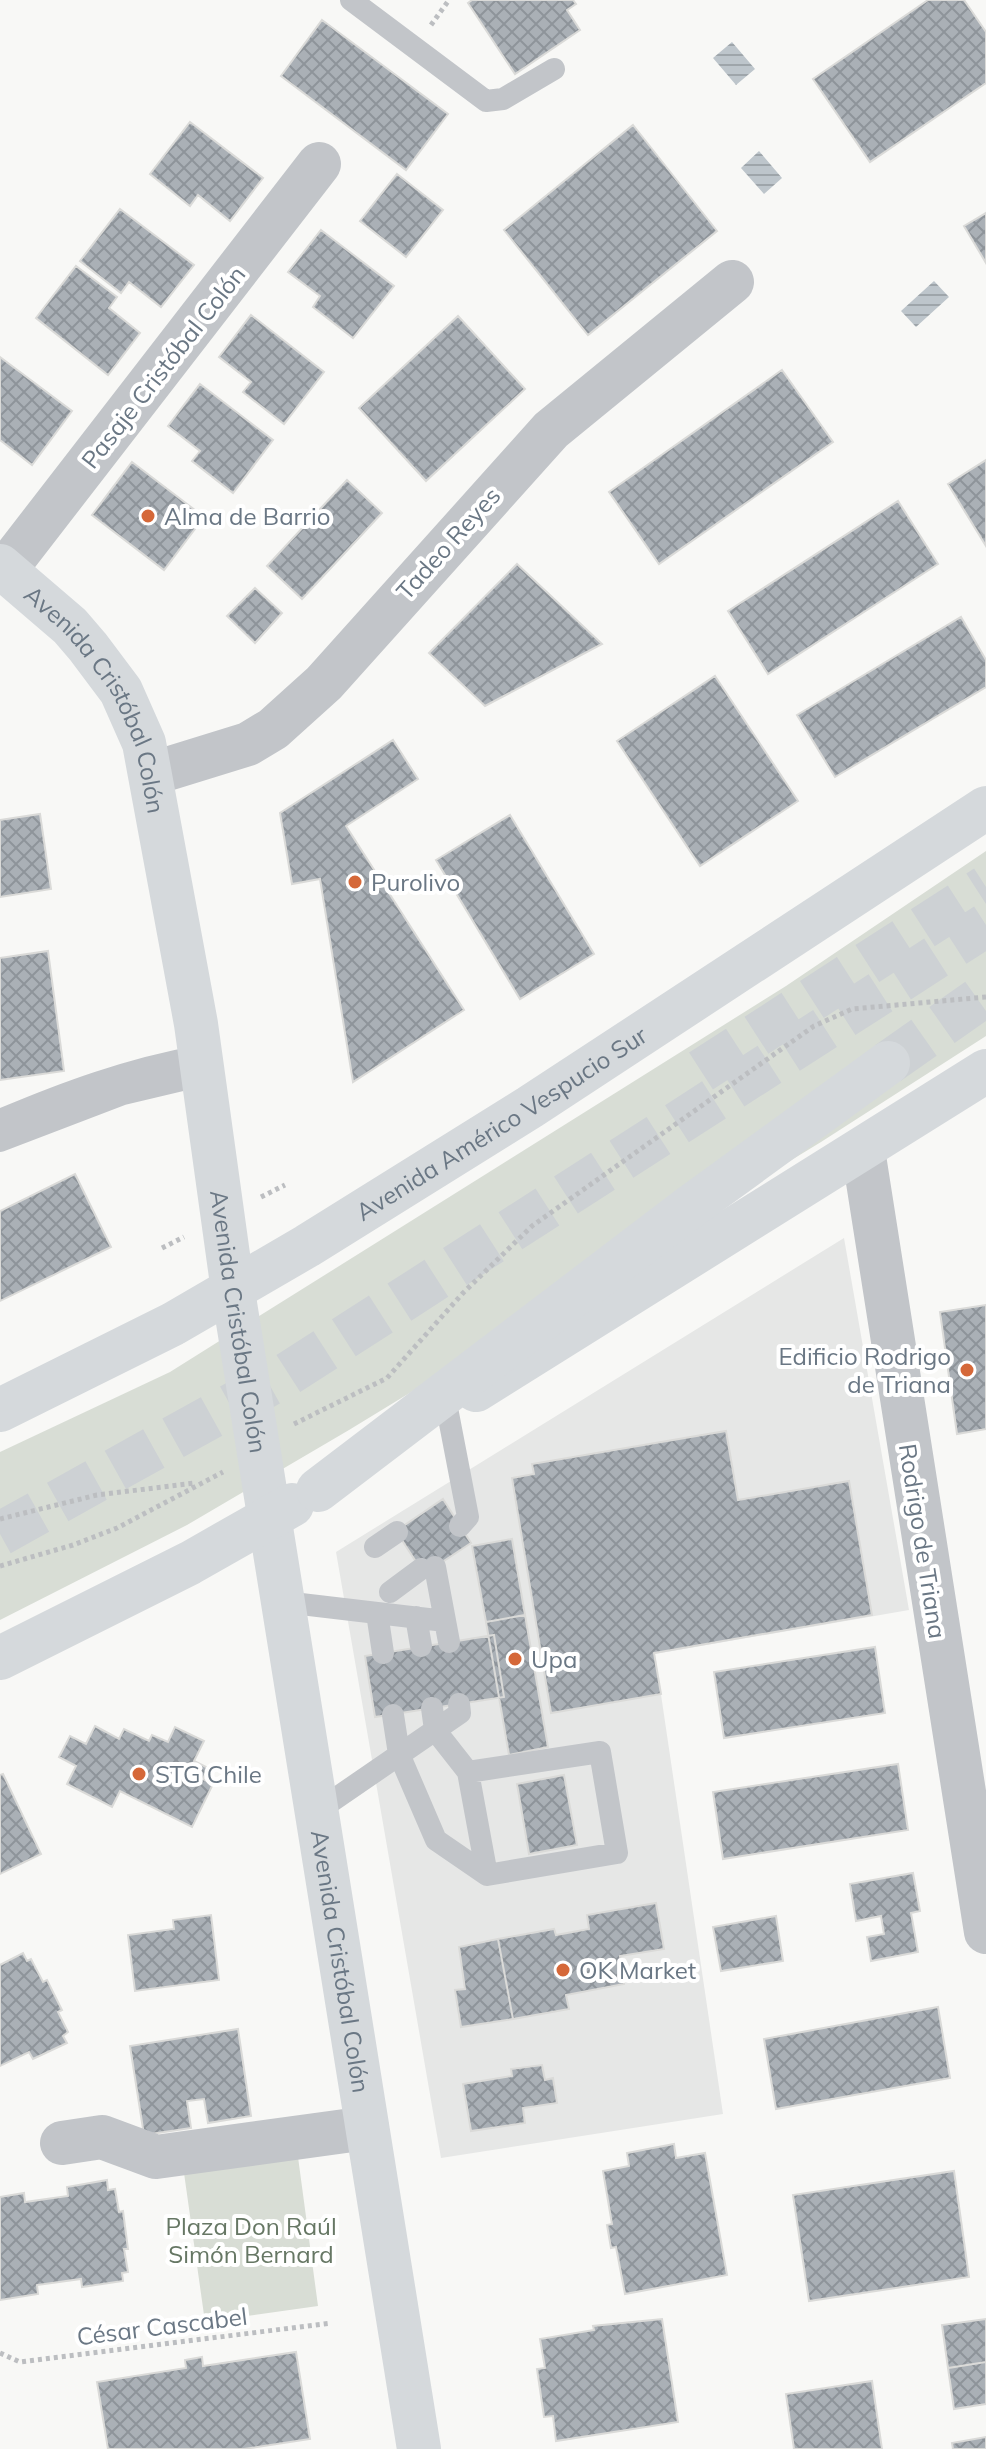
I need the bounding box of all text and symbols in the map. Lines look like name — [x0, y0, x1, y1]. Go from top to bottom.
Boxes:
street label: Pasaje Cristóbal Colón — [75, 260, 251, 474]
street label: Tadeo Reyes — [390, 480, 506, 606]
place label: Alma de Barrio — [164, 501, 330, 531]
marker: Alma de Barrio — [139, 507, 157, 525]
street label: Avenida Cristóbal Colón — [18, 579, 172, 816]
place label: Purolivo — [371, 867, 460, 897]
marker: Purolivo — [346, 873, 364, 891]
street label: Avenida Américo Vespucio Sur — [350, 1019, 653, 1227]
street label: Avenida Cristóbal Colón — [204, 1188, 274, 1455]
place label: Edificio Rodrigo de Triana — [778, 1341, 951, 1399]
marker: Edificio Rodrigo de Triana — [958, 1361, 976, 1379]
street label: Rodrigo de Triana — [893, 1441, 953, 1641]
place label: Upa — [531, 1644, 577, 1674]
marker: Upa — [506, 1650, 524, 1668]
place label: STG Chile — [155, 1759, 262, 1789]
marker: STG Chile — [130, 1765, 148, 1783]
street label: Avenida Cristóbal Colón — [305, 1828, 377, 2095]
place label: OK Market — [579, 1955, 696, 1985]
marker: OK Market — [554, 1961, 572, 1979]
park label: Plaza Don Raúl Simón Bernard — [165, 2211, 337, 2269]
street label: César Cascabel — [75, 2301, 249, 2351]

